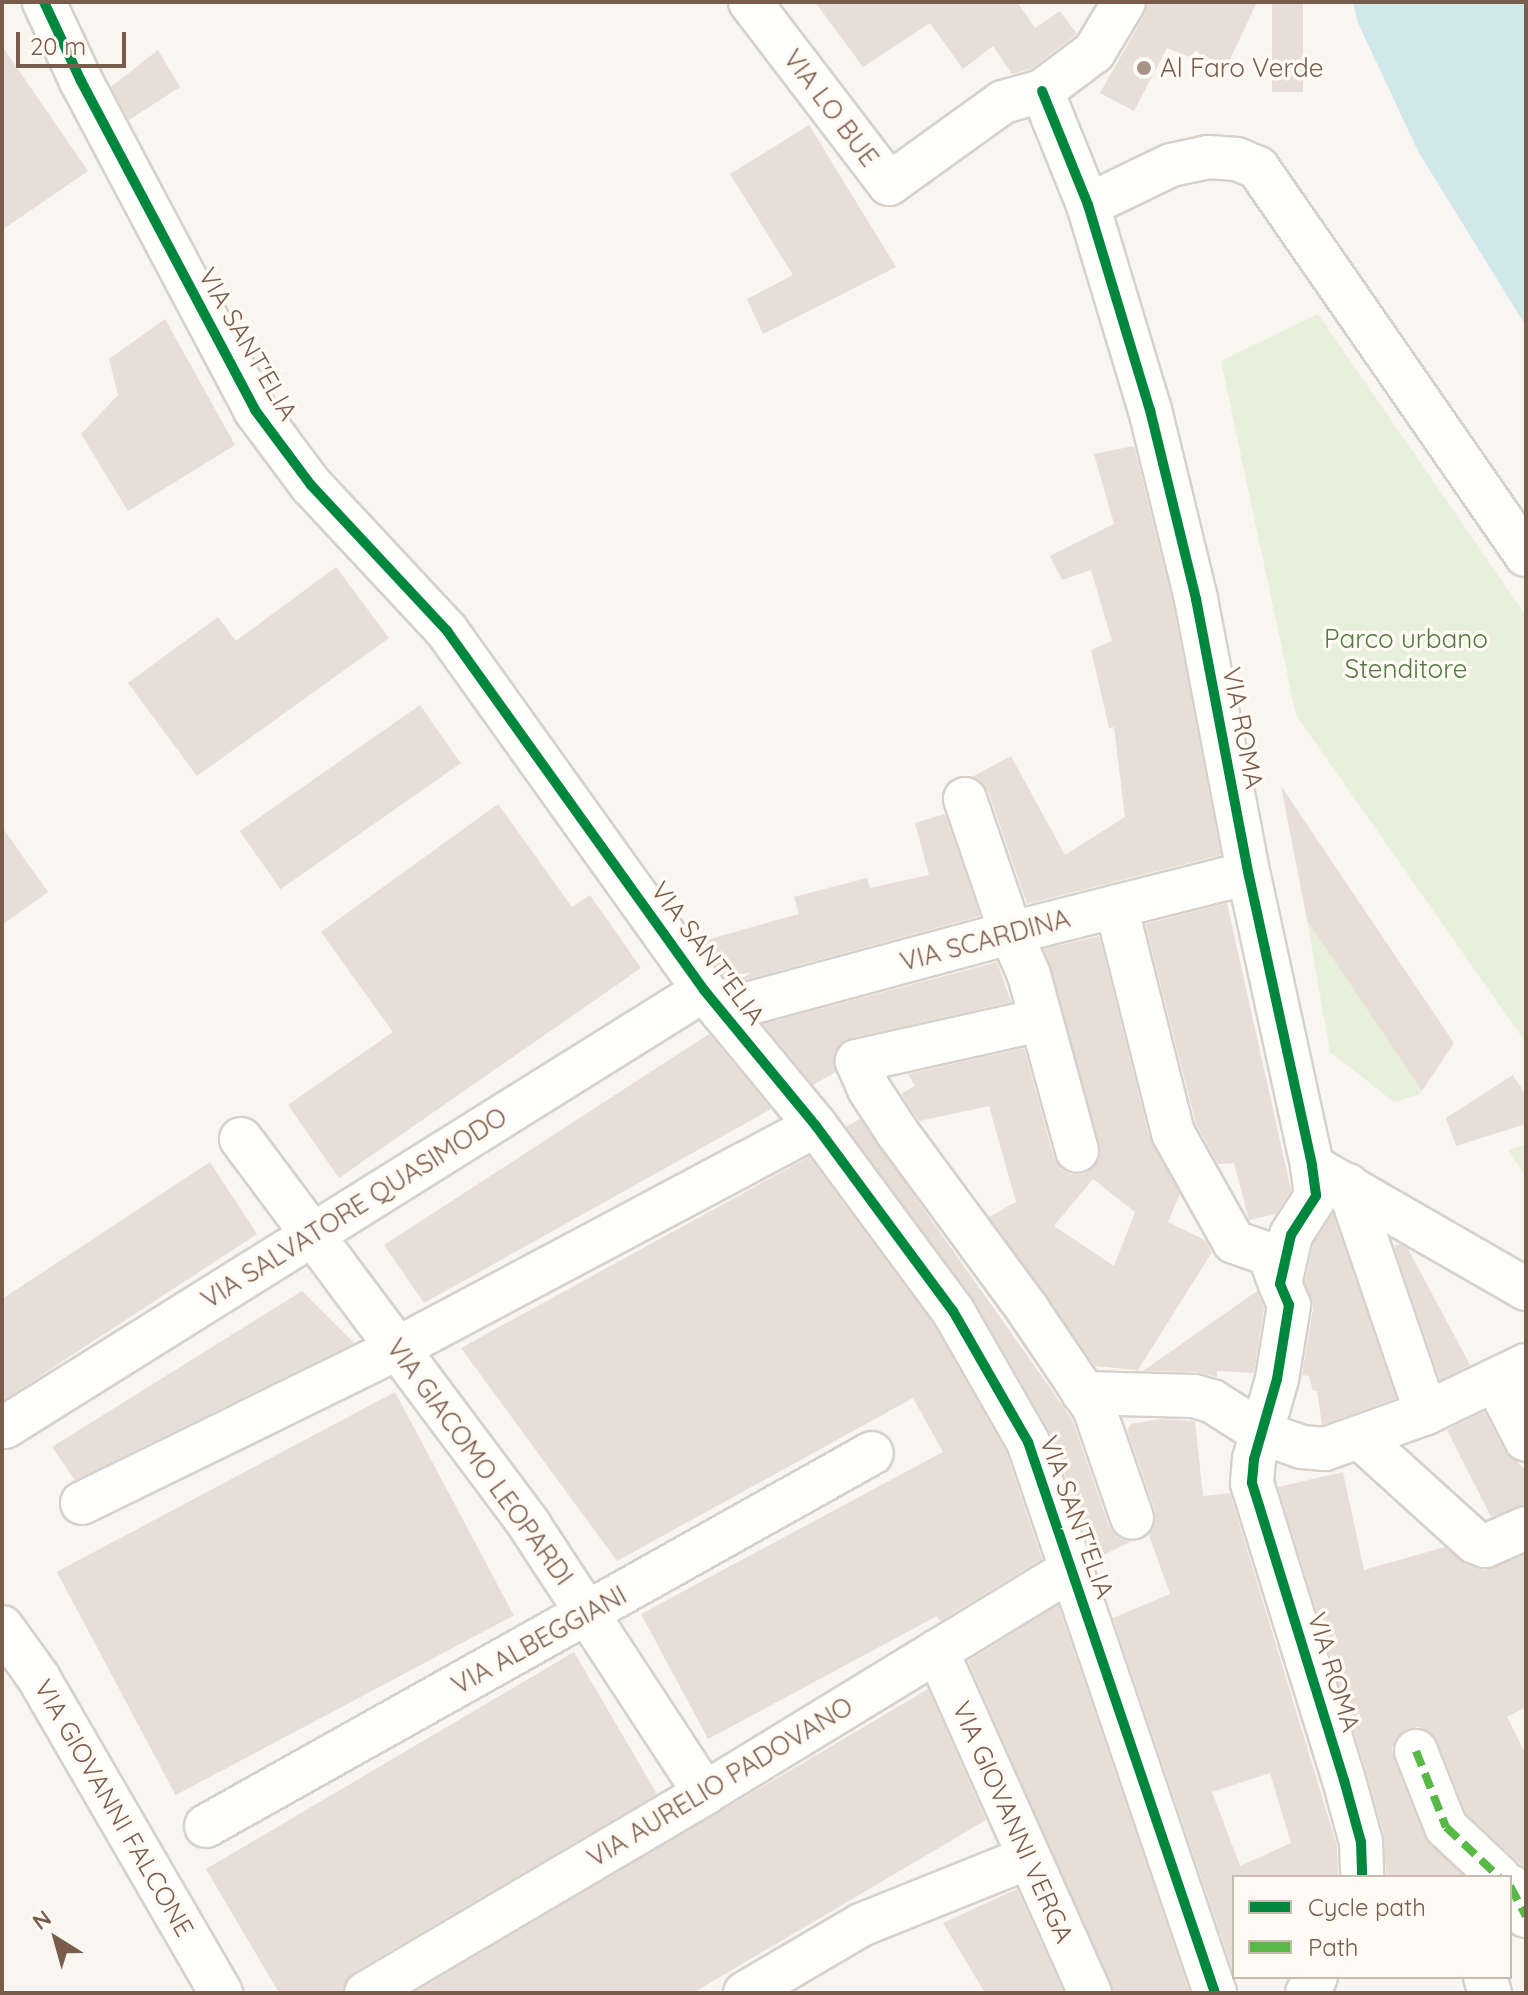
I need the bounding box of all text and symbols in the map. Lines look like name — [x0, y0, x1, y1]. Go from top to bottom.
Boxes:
scale bar — [20, 16, 130, 66]
text: 20 m — [30, 31, 86, 61]
street label: VIA LO BUE — [777, 43, 885, 173]
place label: Al Faro Verde — [1160, 52, 1323, 84]
marker: Al Faro Verde — [1135, 59, 1153, 77]
street label: VIA SANT'ELIA — [192, 262, 304, 426]
park label: Parco urbano Stenditore — [1324, 623, 1488, 684]
street label: VIA ROMA — [1216, 665, 1270, 791]
street label: VIA SANT'ELIA — [644, 875, 772, 1031]
street label: VIA SCARDINA — [897, 902, 1073, 978]
street label: VIA SALVATORE QUASIMODO — [195, 1101, 513, 1315]
street label: VIA GIACOMO LEOPARDI — [380, 1333, 580, 1591]
street label: VIA SANT'ELIA — [1033, 1431, 1121, 1603]
street label: VIA ALBEGGIANI — [446, 1579, 632, 1701]
street label: VIA ROMA — [1301, 1609, 1367, 1735]
street label: VIA GIOVANNI FALCONE — [28, 1674, 200, 1942]
street label: VIA AURELIO PADOVANO — [582, 1690, 858, 1874]
street label: VIA GIOVANNI VERGA — [946, 1697, 1080, 1947]
legend — [1232, 1875, 1512, 1979]
text: Cycle path — [1308, 1892, 1426, 1922]
north arrow — [16, 1899, 96, 1979]
text: Path — [1308, 1932, 1359, 1962]

